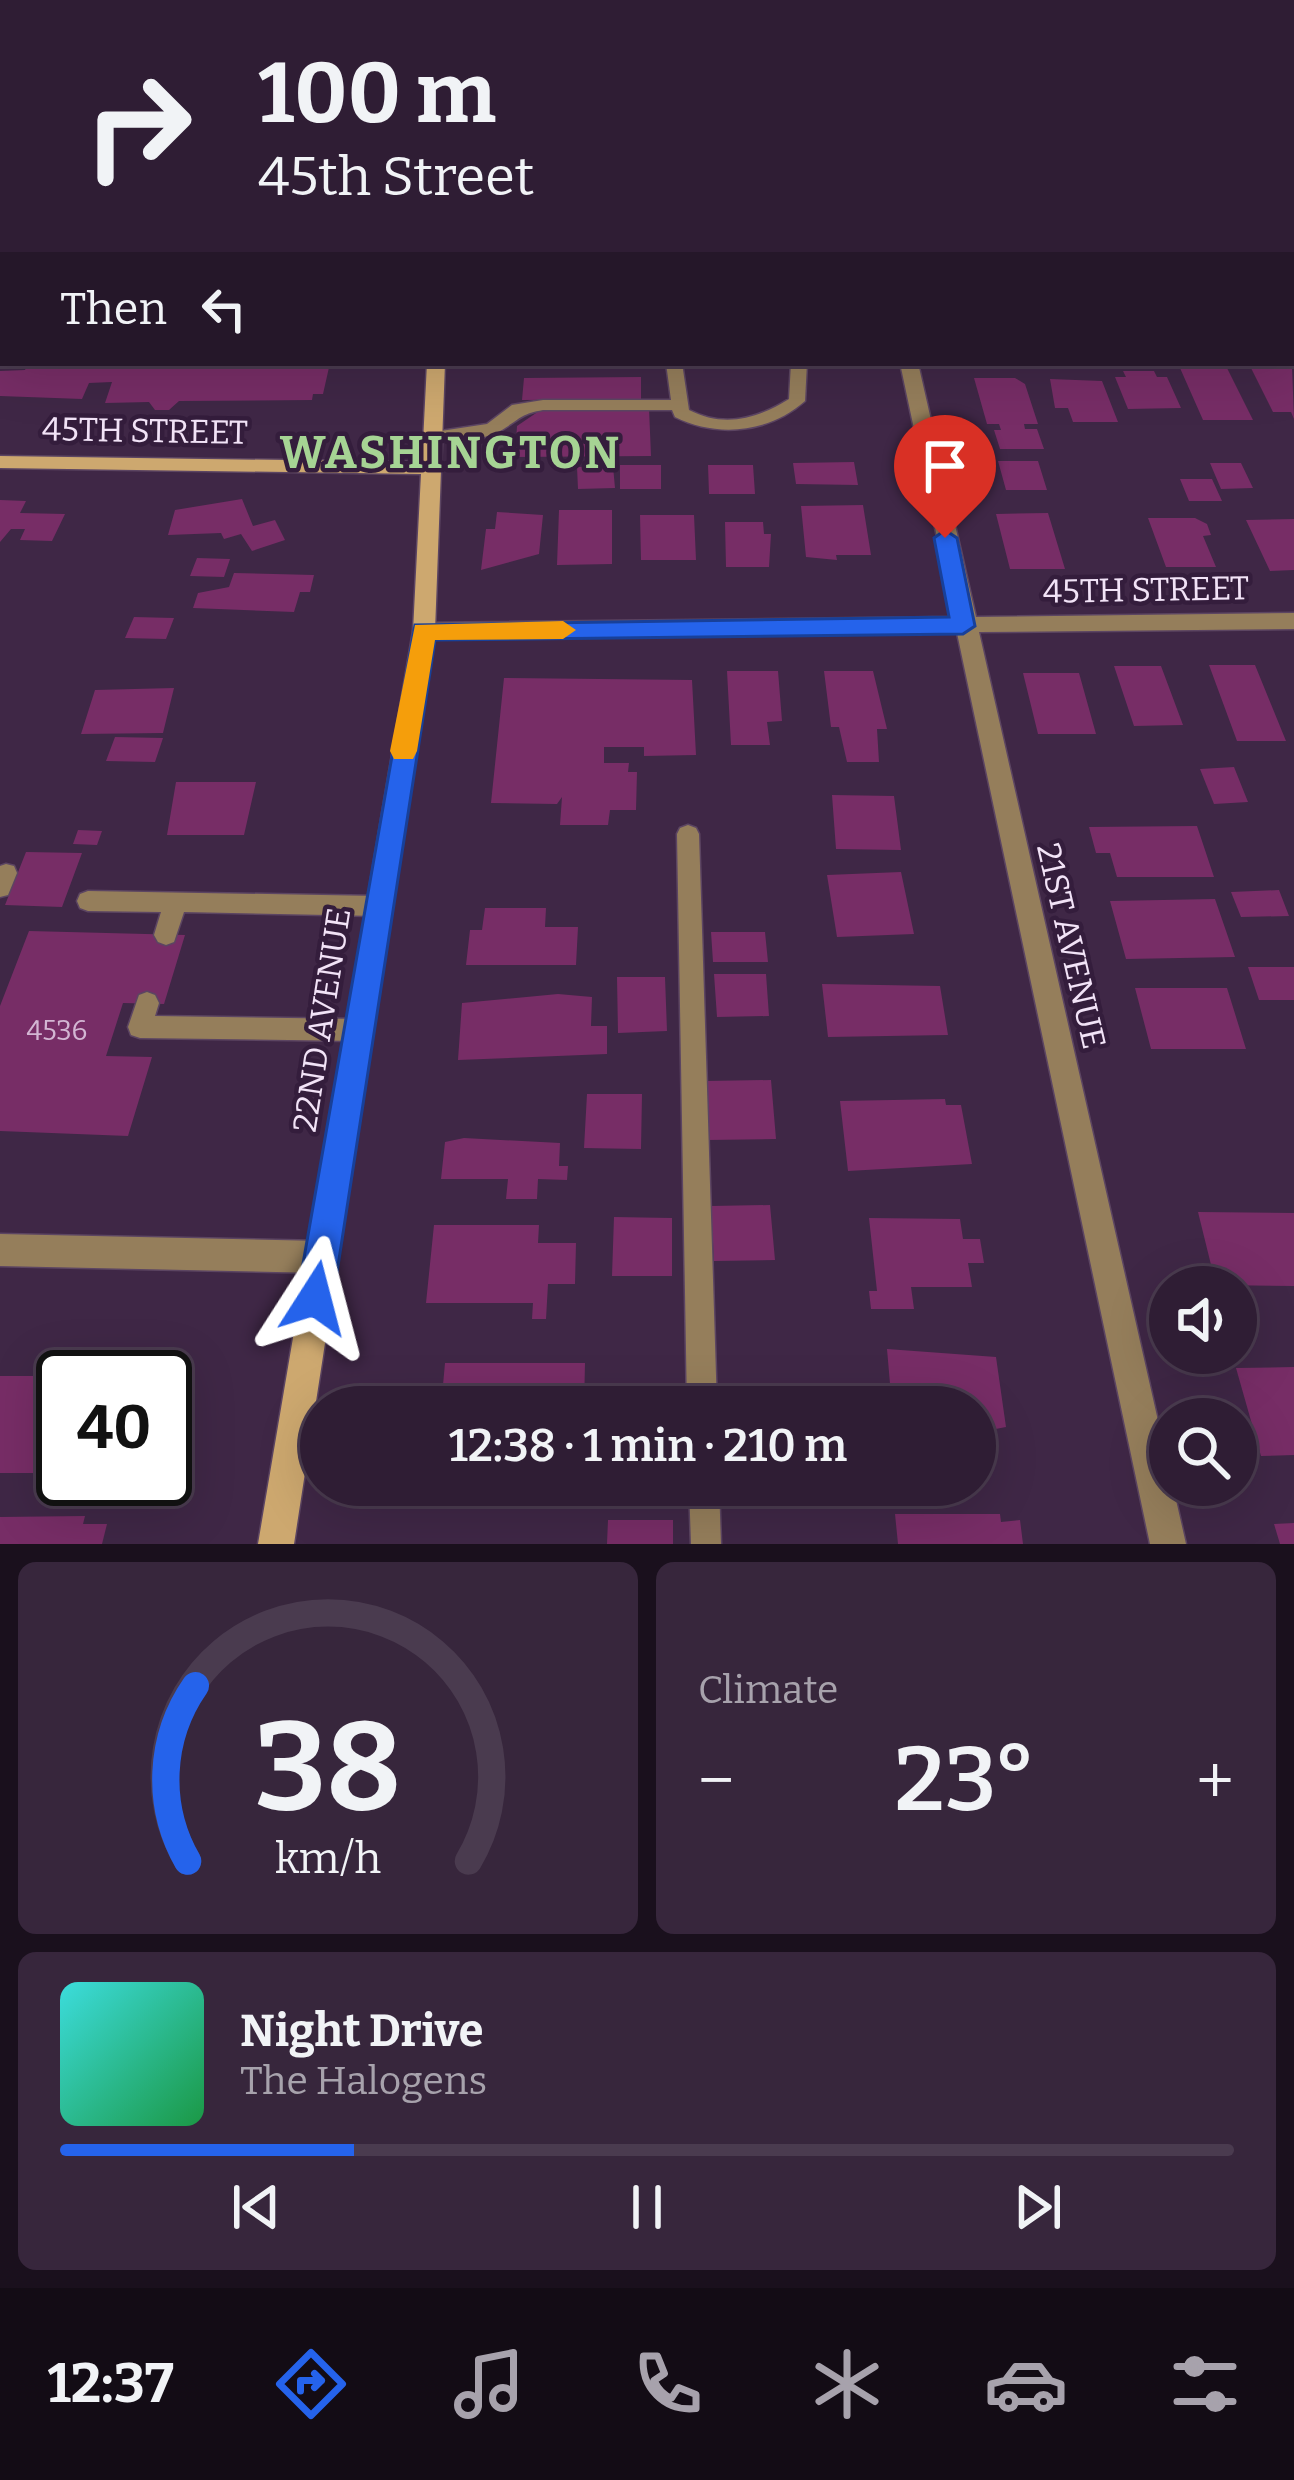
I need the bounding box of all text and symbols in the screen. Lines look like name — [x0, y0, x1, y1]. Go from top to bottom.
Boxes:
text: 100 m — [258, 43, 496, 144]
icon: right — [60, 48, 216, 204]
text: 45th Street — [258, 145, 534, 209]
icon: left — [191, 276, 257, 342]
text: Then — [60, 282, 167, 336]
street label: 45TH STREET — [42, 409, 248, 453]
pin — [894, 415, 996, 538]
district label: WASHINGTON — [280, 426, 622, 480]
icon: arrive — [912, 433, 978, 499]
street label: 45TH STREET — [1043, 568, 1249, 612]
street label: 21ST AVENUE — [1028, 839, 1114, 1053]
street label: 22ND AVENUE — [285, 905, 359, 1135]
house number: 4536 — [27, 1015, 87, 1047]
position arrow — [252, 1235, 378, 1361]
map controls — [1149, 1266, 1257, 1506]
button: sound — [1149, 1266, 1257, 1374]
speed limit sign: 40 — [36, 1350, 192, 1506]
button: search — [1149, 1398, 1257, 1506]
text: 12:38 · 1 min · 210 m — [449, 1419, 847, 1473]
text: Climate — [698, 1667, 838, 1713]
text: 38 — [254, 1693, 402, 1843]
text: 23° — [895, 1726, 1036, 1834]
text: − — [698, 1741, 734, 1820]
text: + — [1196, 1741, 1234, 1820]
text: km/h — [275, 1833, 381, 1884]
text: Night Drive — [240, 2004, 483, 2058]
text: The Halogens — [240, 2058, 487, 2104]
icon: previous — [223, 2174, 289, 2240]
icon: pause — [614, 2174, 680, 2240]
icon: next — [1005, 2174, 1071, 2240]
icon: directions — [269, 2342, 353, 2426]
icon: music — [447, 2342, 531, 2426]
icon: phone — [626, 2342, 710, 2426]
icon: climate — [805, 2342, 889, 2426]
icon: car — [984, 2342, 1068, 2426]
icon: filters — [1163, 2342, 1247, 2426]
text: 12:37 — [47, 2352, 174, 2416]

